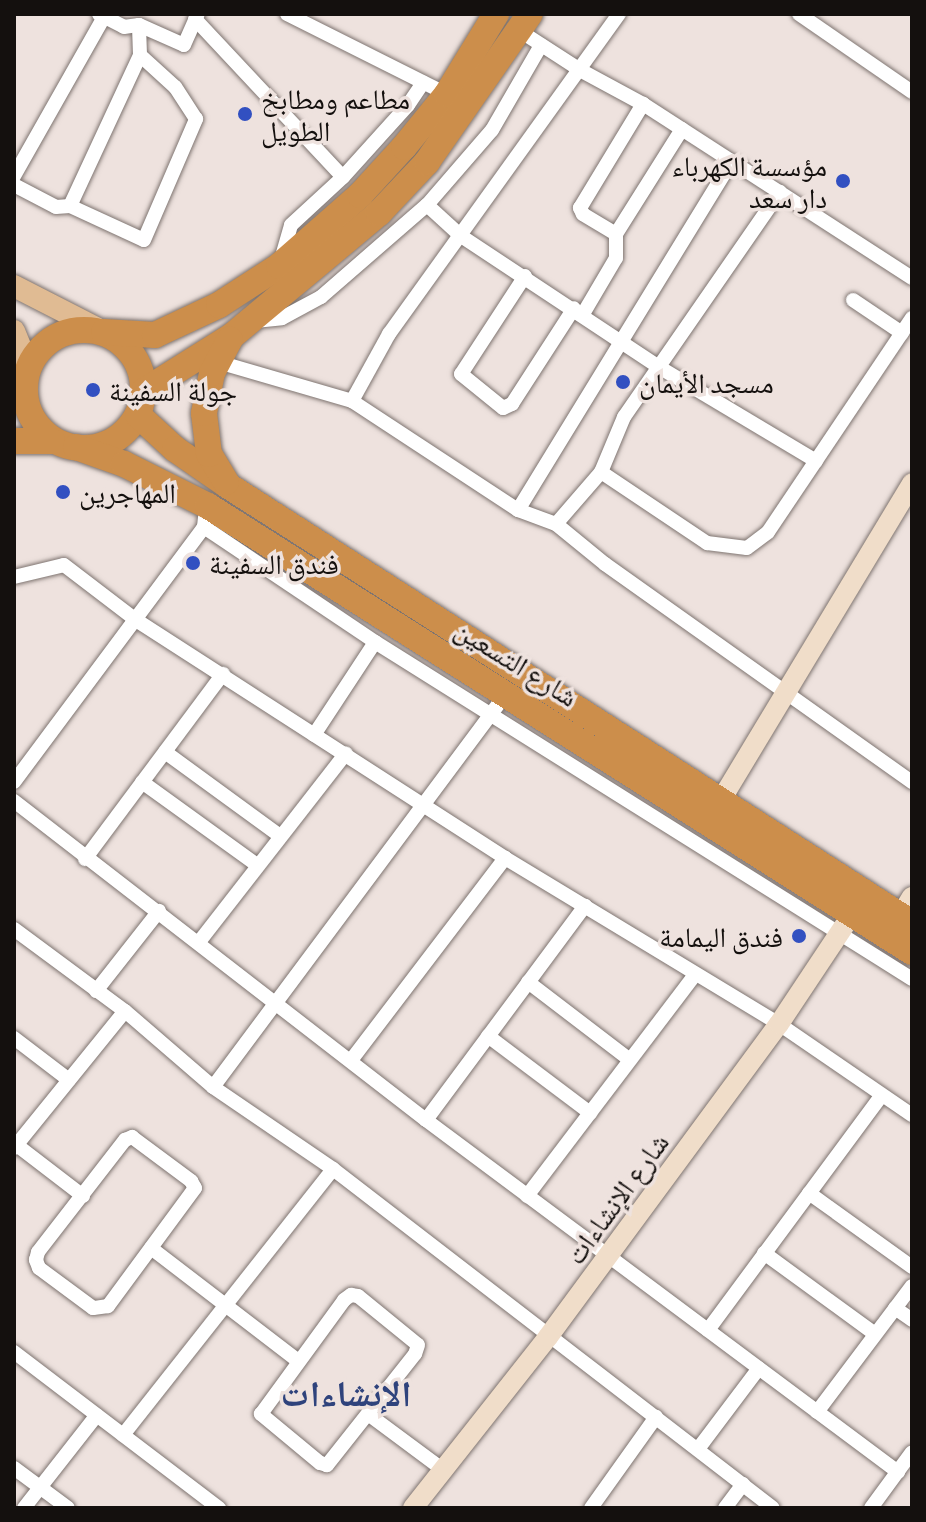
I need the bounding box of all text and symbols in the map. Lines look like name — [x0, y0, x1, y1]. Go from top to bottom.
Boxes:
place label: مطاعم ومطابخ الطويل — [261, 81, 410, 147]
marker: مطاعم ومطابخ الطويل — [236, 105, 254, 123]
place label: مؤسسة الكهرباء دار سعد — [671, 148, 827, 214]
marker: مؤسسة الكهرباء دار سعد — [834, 172, 852, 190]
place label: مسجد الأيمان — [639, 365, 774, 399]
place label: جولة السفينة — [109, 373, 237, 407]
marker: مسجد الأيمان — [614, 373, 632, 391]
marker: جولة السفينة — [84, 381, 102, 399]
place label: المهاجرين — [79, 475, 176, 509]
marker: المهاجرين — [54, 483, 72, 501]
place label: فندق السفينة — [209, 546, 339, 580]
marker: فندق السفينة — [184, 554, 202, 572]
street label: شارع التسعين — [450, 611, 584, 713]
place label: فندق اليمامة — [659, 919, 783, 953]
marker: فندق اليمامة — [790, 927, 808, 945]
street label: شارع الإنشاءات — [557, 1126, 675, 1270]
district label: الإنشاءات — [281, 1370, 411, 1414]

